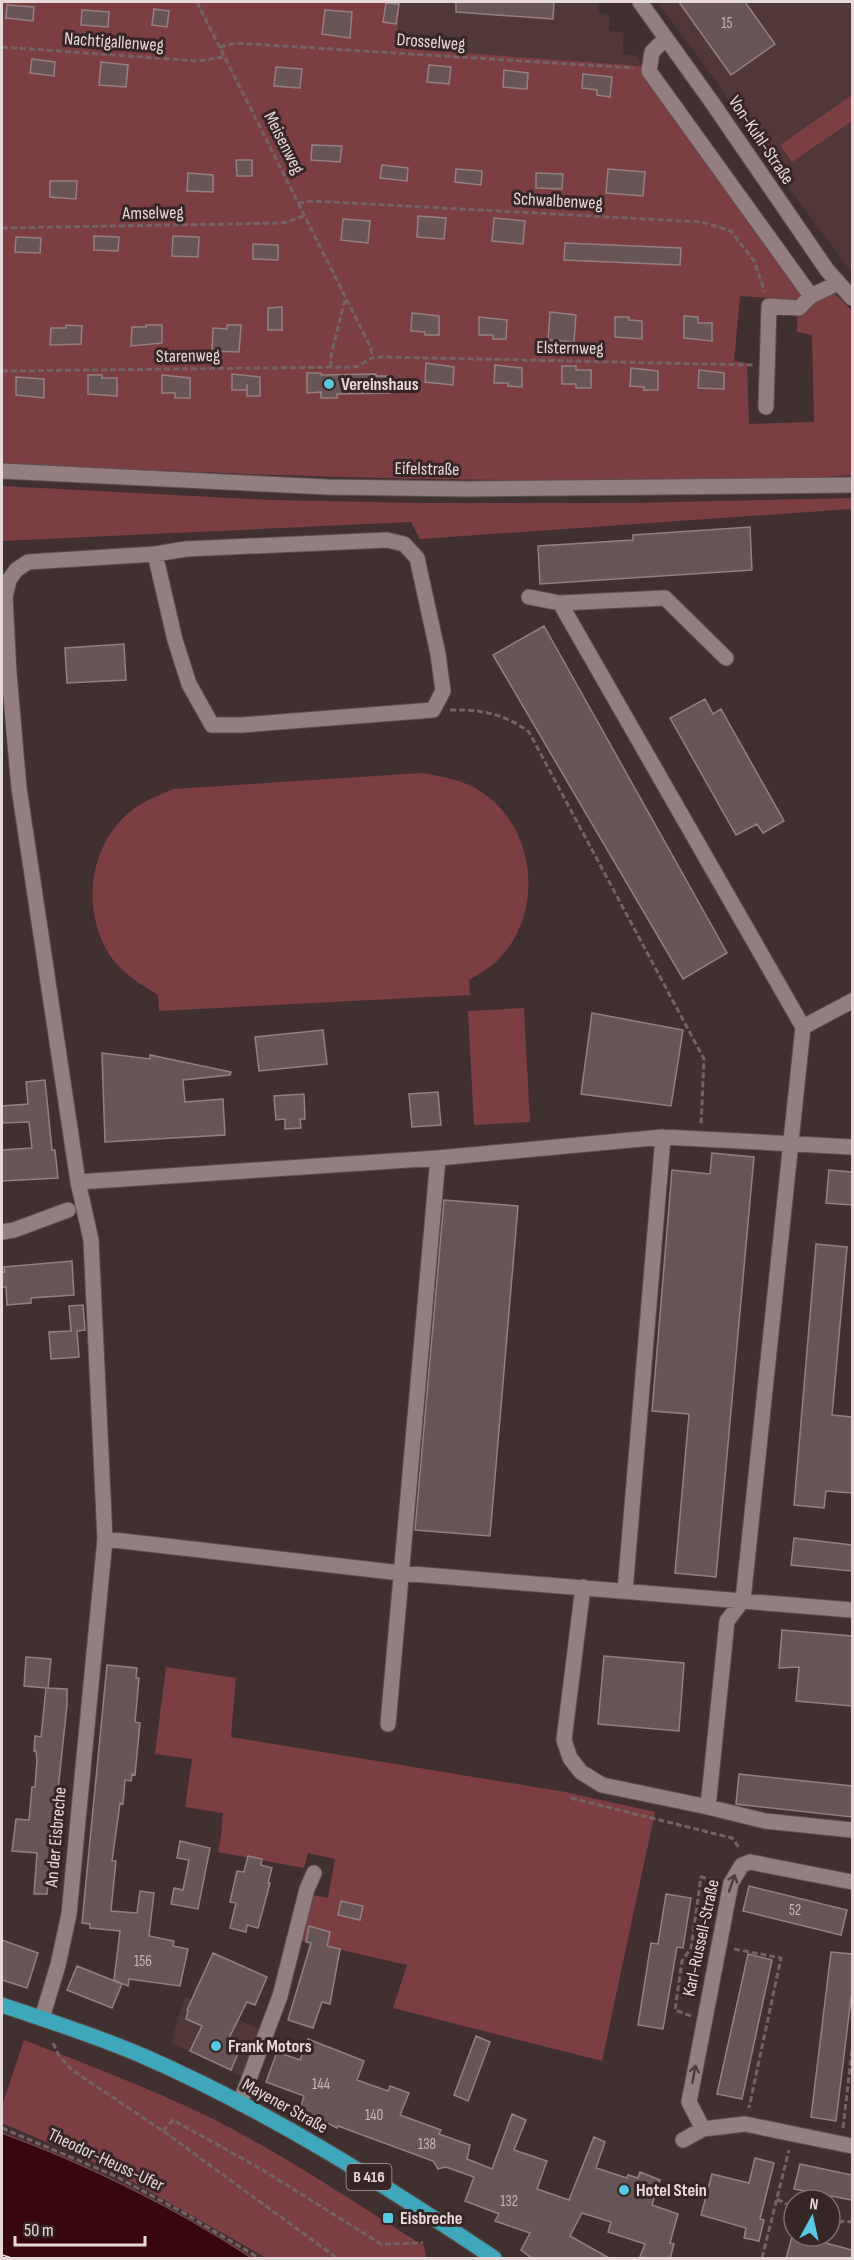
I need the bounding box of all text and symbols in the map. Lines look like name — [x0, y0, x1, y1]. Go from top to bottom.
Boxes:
house number: 15 — [721, 14, 733, 33]
street label: Nachtigallenweg — [63, 28, 165, 56]
street label: Drosselweg — [396, 29, 466, 55]
street label: Von-Kuhl-Straße — [724, 92, 798, 188]
street label: Meisenweg — [259, 108, 309, 178]
street label: Schwalbenweg — [513, 188, 603, 214]
street label: Amselweg — [121, 202, 184, 224]
street label: Elsternweg — [536, 337, 604, 359]
street label: Starenweg — [156, 345, 220, 367]
place label: Vereinshaus — [341, 374, 419, 395]
marker: Vereinshaus — [322, 377, 336, 391]
street label: Eifelstraße — [394, 458, 460, 480]
street label: An der Eisbreche — [41, 1786, 71, 1889]
one-way arrow — [727, 1874, 738, 1893]
street label: Karl-Russell-Straße — [678, 1878, 724, 1998]
house number: 52 — [789, 1901, 801, 1920]
house number: 156 — [134, 1952, 152, 1971]
place label: Frank Motors — [228, 2036, 312, 2057]
marker: Frank Motors — [209, 2039, 223, 2053]
one-way arrow — [689, 2065, 700, 2085]
street label: Mayener Straße — [239, 2074, 331, 2138]
house number: 144 — [312, 2075, 330, 2094]
house number: 140 — [365, 2106, 383, 2125]
street label: Theodor-Heuss-Ufer — [45, 2124, 167, 2196]
house number: 138 — [418, 2135, 436, 2154]
road number: B 416 — [346, 2164, 392, 2190]
place label: Hotel Stein — [636, 2180, 707, 2201]
marker: Hotel Stein — [617, 2183, 631, 2197]
north arrow — [782, 2188, 842, 2248]
house number: 132 — [500, 2192, 518, 2211]
text: N — [808, 2195, 819, 2215]
place label: Eisbreche — [400, 2208, 463, 2229]
scale bar — [15, 2209, 146, 2247]
marker: Eisbreche — [381, 2211, 395, 2225]
text: 50 m — [24, 2220, 54, 2241]

